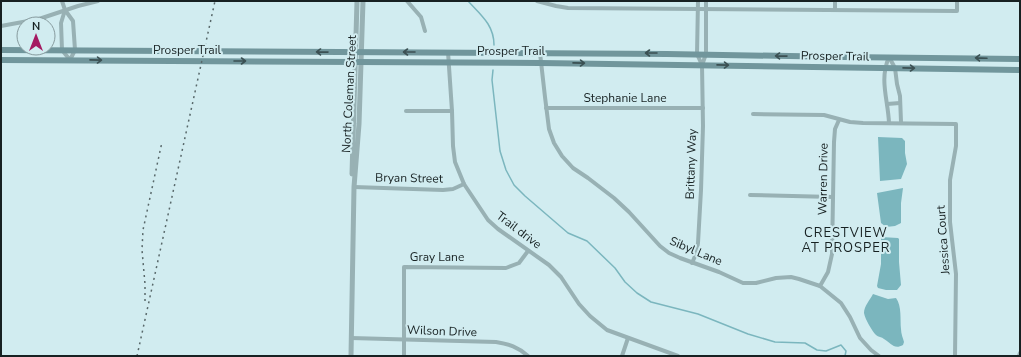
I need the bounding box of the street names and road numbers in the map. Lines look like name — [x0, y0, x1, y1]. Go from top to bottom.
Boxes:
street label: North Coleman Street — [338, 34, 360, 153]
street label: Prosper Trail — [153, 42, 222, 58]
street label: Prosper Trail — [477, 43, 546, 59]
street label: Prosper Trail — [801, 47, 870, 65]
street label: Stephanie Lane — [583, 90, 667, 106]
street label: Brittany Way — [682, 128, 700, 200]
street label: Warren Drive — [814, 143, 832, 215]
street label: Bryan Street — [375, 169, 444, 187]
street label: Jessica Court — [933, 204, 953, 276]
street label: Trail drive — [493, 208, 545, 252]
street label: Sibyl Lane — [667, 233, 725, 269]
street label: Gray Lane — [410, 249, 464, 265]
street label: Wilson Drive — [407, 322, 477, 340]

